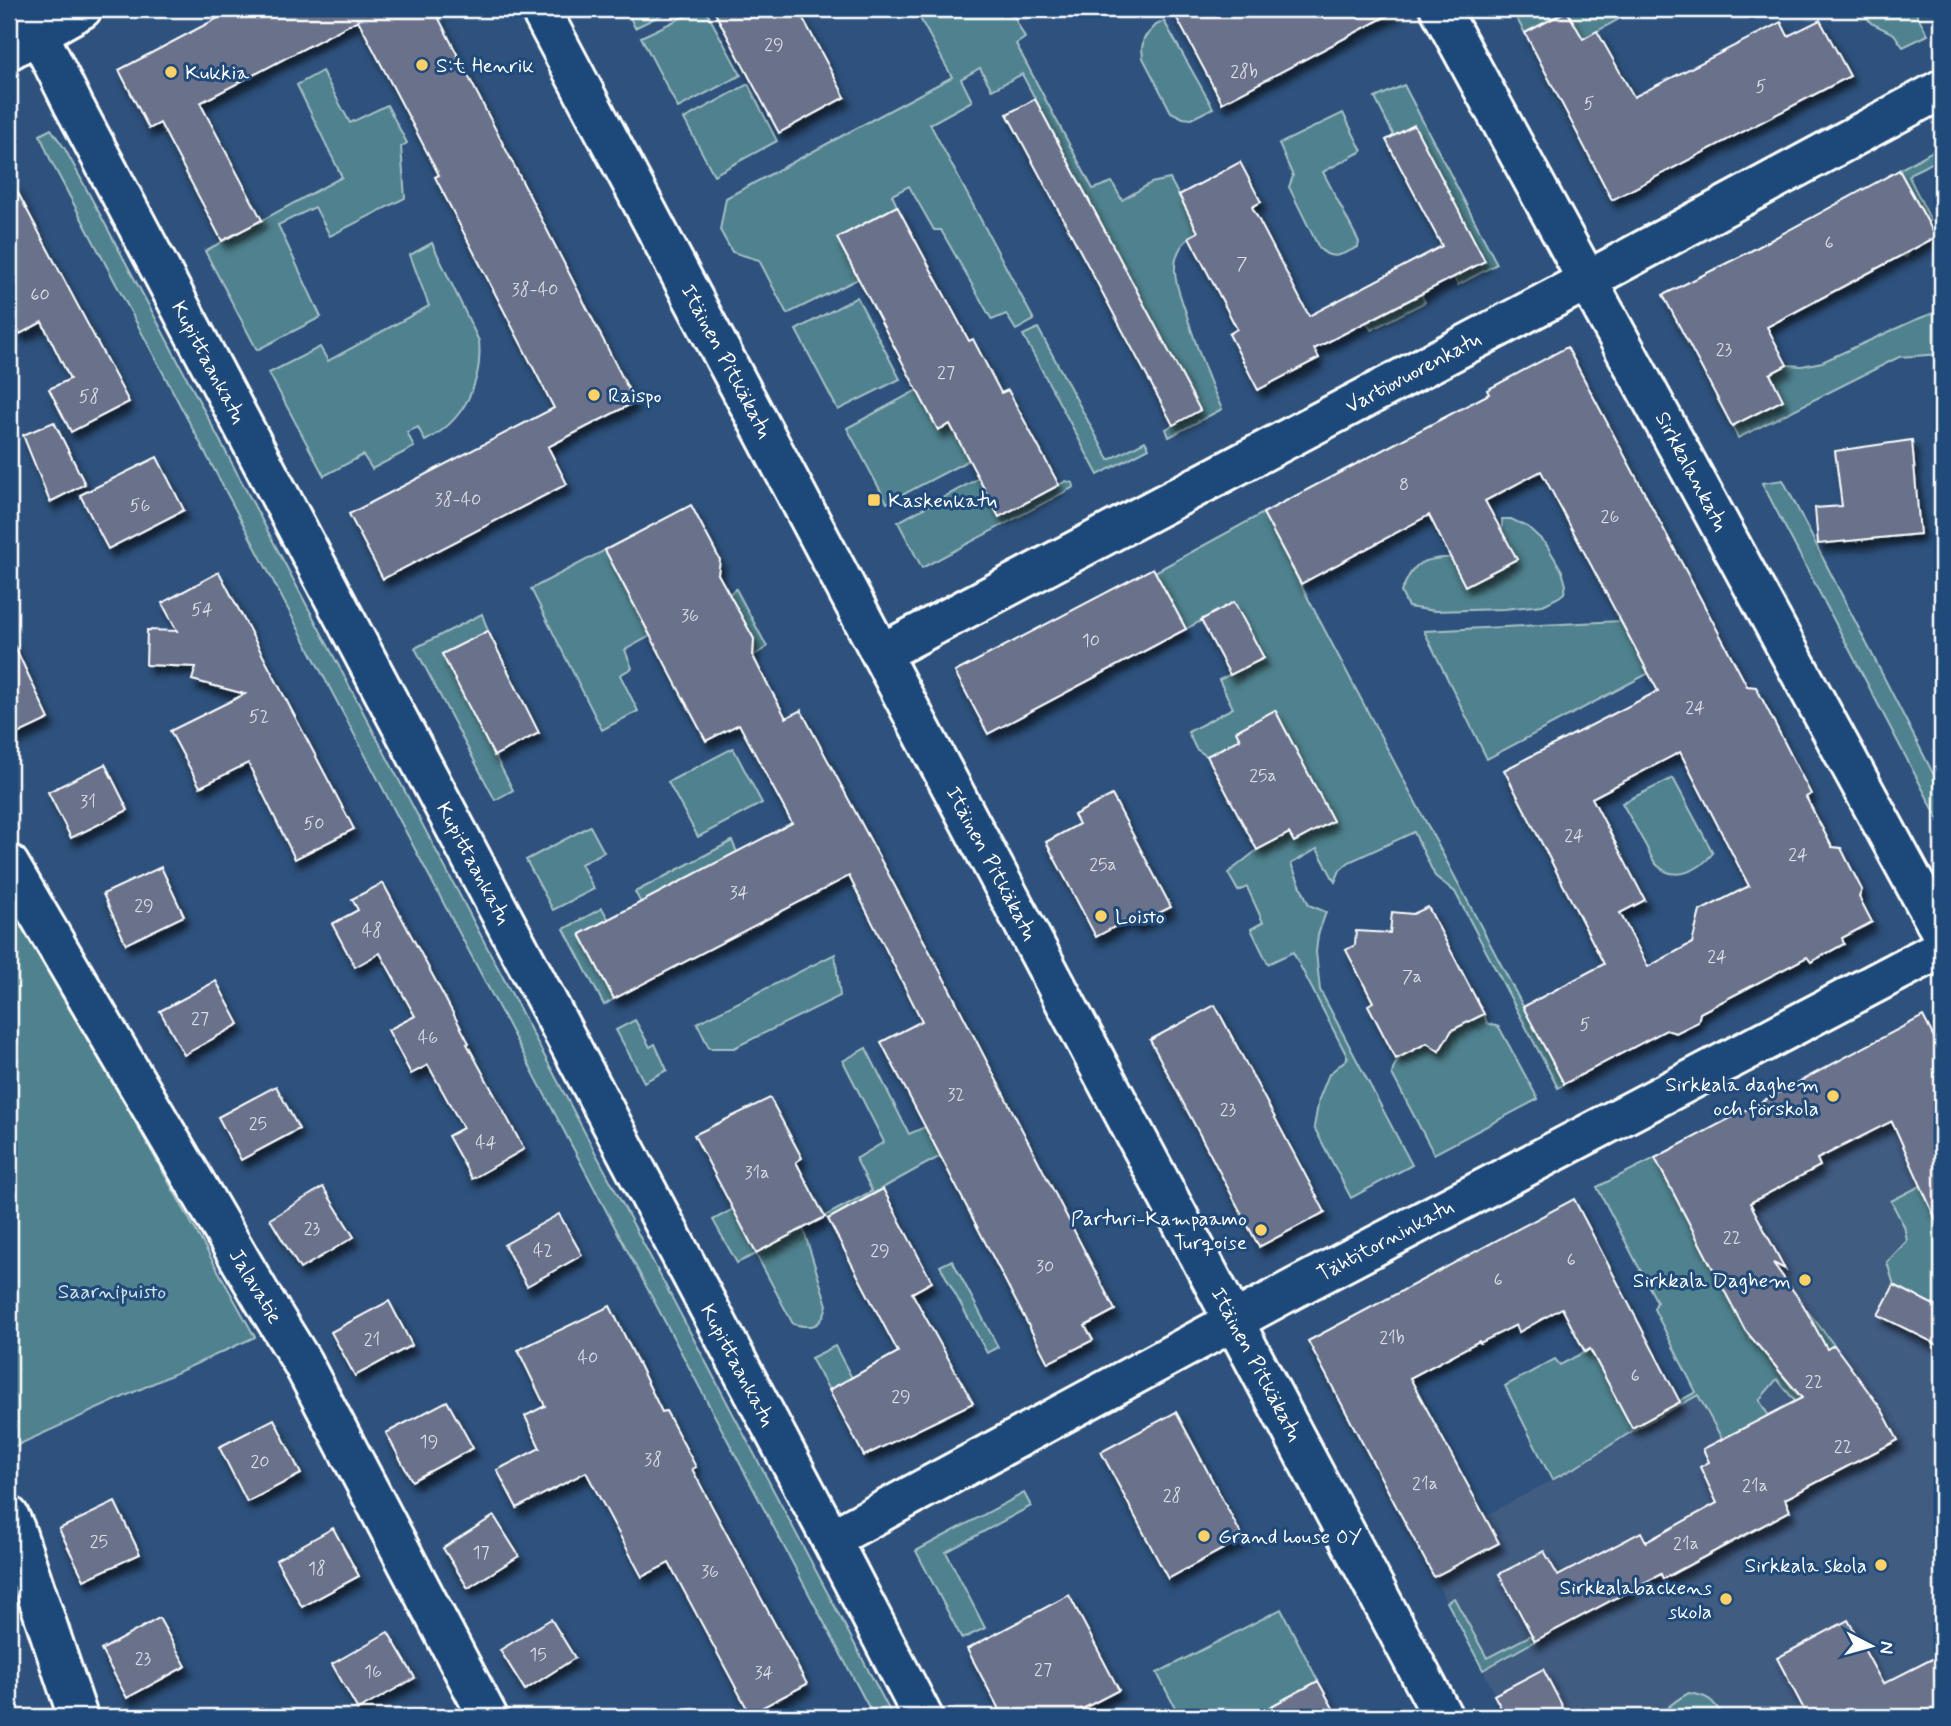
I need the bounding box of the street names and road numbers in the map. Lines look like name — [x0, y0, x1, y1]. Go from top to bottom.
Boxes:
street label: Itäinen Pitkäkatu — [674, 280, 778, 443]
street label: Kupittaankatu — [164, 296, 252, 429]
street label: Vartiovuorenkatu — [1341, 325, 1486, 420]
street label: Sirkkalankatu — [1648, 407, 1734, 536]
street label: Itäinen Pitkäkatu — [939, 782, 1043, 945]
street label: Kupittaankatu — [429, 797, 517, 930]
street label: Tähtitorninkatu — [1312, 1193, 1459, 1289]
street label: Jalavatie — [222, 1244, 288, 1329]
street label: Itäinen Pitkäkatu — [1204, 1283, 1308, 1446]
street label: Kupittaankatu — [693, 1299, 781, 1432]

